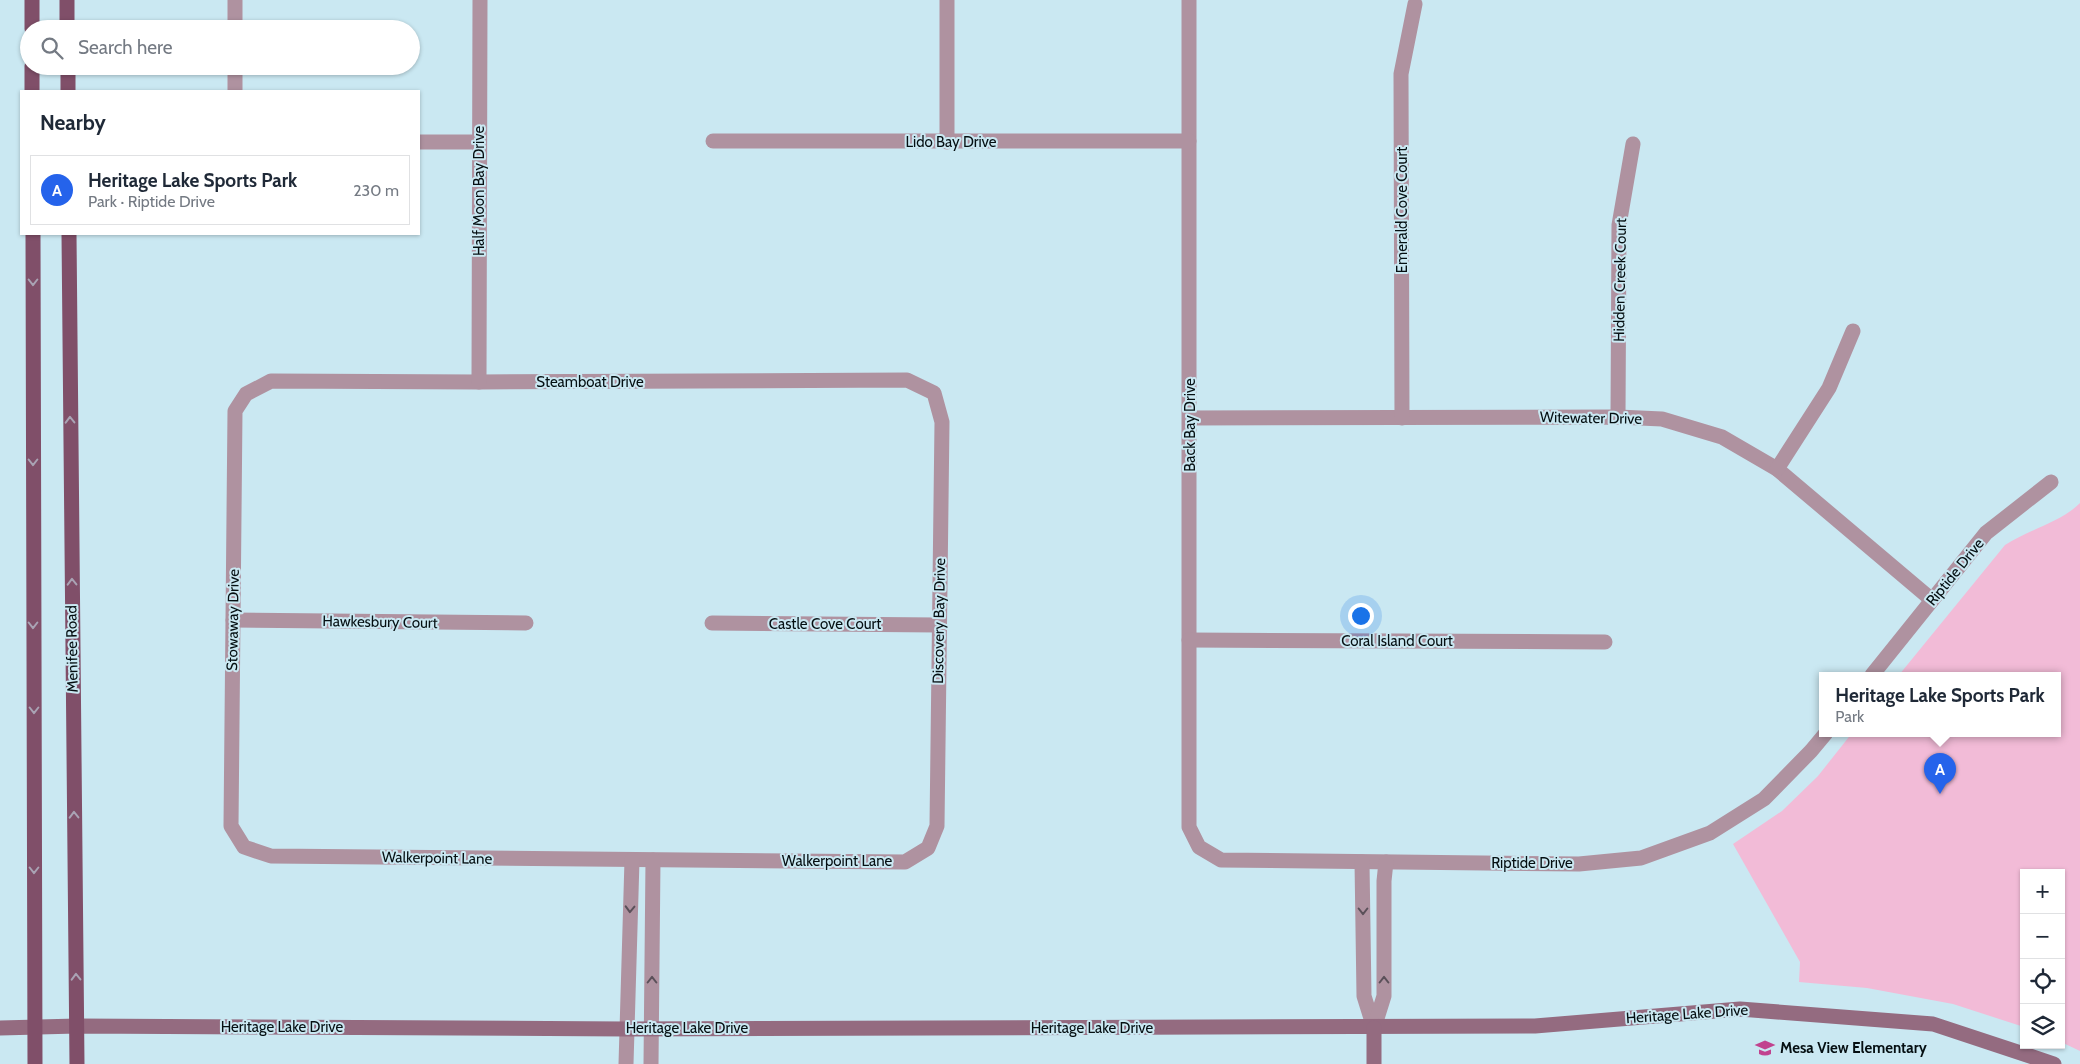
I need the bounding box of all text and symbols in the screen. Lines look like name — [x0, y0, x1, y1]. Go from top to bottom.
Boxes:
search box — [20, 20, 420, 75]
icon: search — [38, 34, 66, 62]
text: Search here — [78, 36, 172, 59]
text: Nearby — [40, 110, 106, 135]
street label: Half Moon Bay Drive — [470, 126, 488, 256]
street label: Lido Bay Drive — [905, 133, 997, 151]
street label: Emerald Cove Court — [1393, 147, 1411, 273]
text: Heritage Lake Sports Park — [88, 169, 297, 192]
text: A — [52, 181, 62, 200]
text: 230 m — [353, 181, 399, 200]
text: Park · Riptide Drive — [88, 192, 215, 211]
street label: Hidden Creek Court — [1610, 218, 1630, 342]
one-way arrow — [28, 279, 38, 287]
street label: Steamboat Drive — [536, 373, 644, 391]
street label: Back Bay Drive — [1181, 378, 1199, 472]
street label: Witewater Drive — [1540, 408, 1643, 428]
one-way arrow — [65, 415, 75, 423]
one-way arrow — [28, 459, 38, 467]
street label: Riptide Drive — [1922, 534, 1988, 609]
street label: Discovery Bay Drive — [929, 557, 949, 684]
street label: Stowaway Drive — [223, 569, 243, 671]
one-way arrow — [67, 578, 77, 586]
your location — [1348, 603, 1374, 629]
street label: Menifee Road — [62, 605, 82, 693]
street label: Hawkesbury Court — [322, 612, 438, 632]
street label: Castle Cove Court — [769, 615, 881, 633]
one-way arrow — [28, 622, 38, 629]
street label: Coral Island Court — [1341, 632, 1453, 650]
popup — [1819, 672, 2061, 737]
text: Heritage Lake Sports Park — [1835, 684, 2045, 707]
one-way arrow — [29, 706, 39, 714]
text: Park — [1835, 707, 1864, 726]
pin: A — [1924, 753, 1956, 794]
one-way arrow — [69, 810, 79, 818]
street label: Walkerpoint Lane — [382, 848, 493, 868]
street label: Walkerpoint Lane — [782, 852, 893, 870]
street label: Riptide Drive — [1491, 854, 1573, 872]
one-way arrow — [29, 867, 39, 875]
map controls — [2020, 869, 2065, 1049]
button: + — [2020, 869, 2065, 914]
one-way arrow — [625, 906, 635, 913]
one-way arrow — [1358, 908, 1368, 915]
button: − — [2020, 914, 2065, 959]
button: locate — [2020, 959, 2065, 1004]
one-way arrow — [70, 973, 81, 981]
one-way arrow — [646, 976, 657, 984]
one-way arrow — [1379, 976, 1389, 984]
street label: Heritage Lake Drive — [1625, 1001, 1749, 1027]
button: layers — [2020, 1004, 2065, 1049]
street label: Heritage Lake Drive — [221, 1018, 344, 1036]
street label: Heritage Lake Drive — [626, 1019, 749, 1037]
street label: Heritage Lake Drive — [1031, 1019, 1154, 1037]
school or university icon: Mesa View Elementary — [1754, 1037, 1776, 1059]
place label: Mesa View Elementary — [1780, 1039, 1928, 1057]

